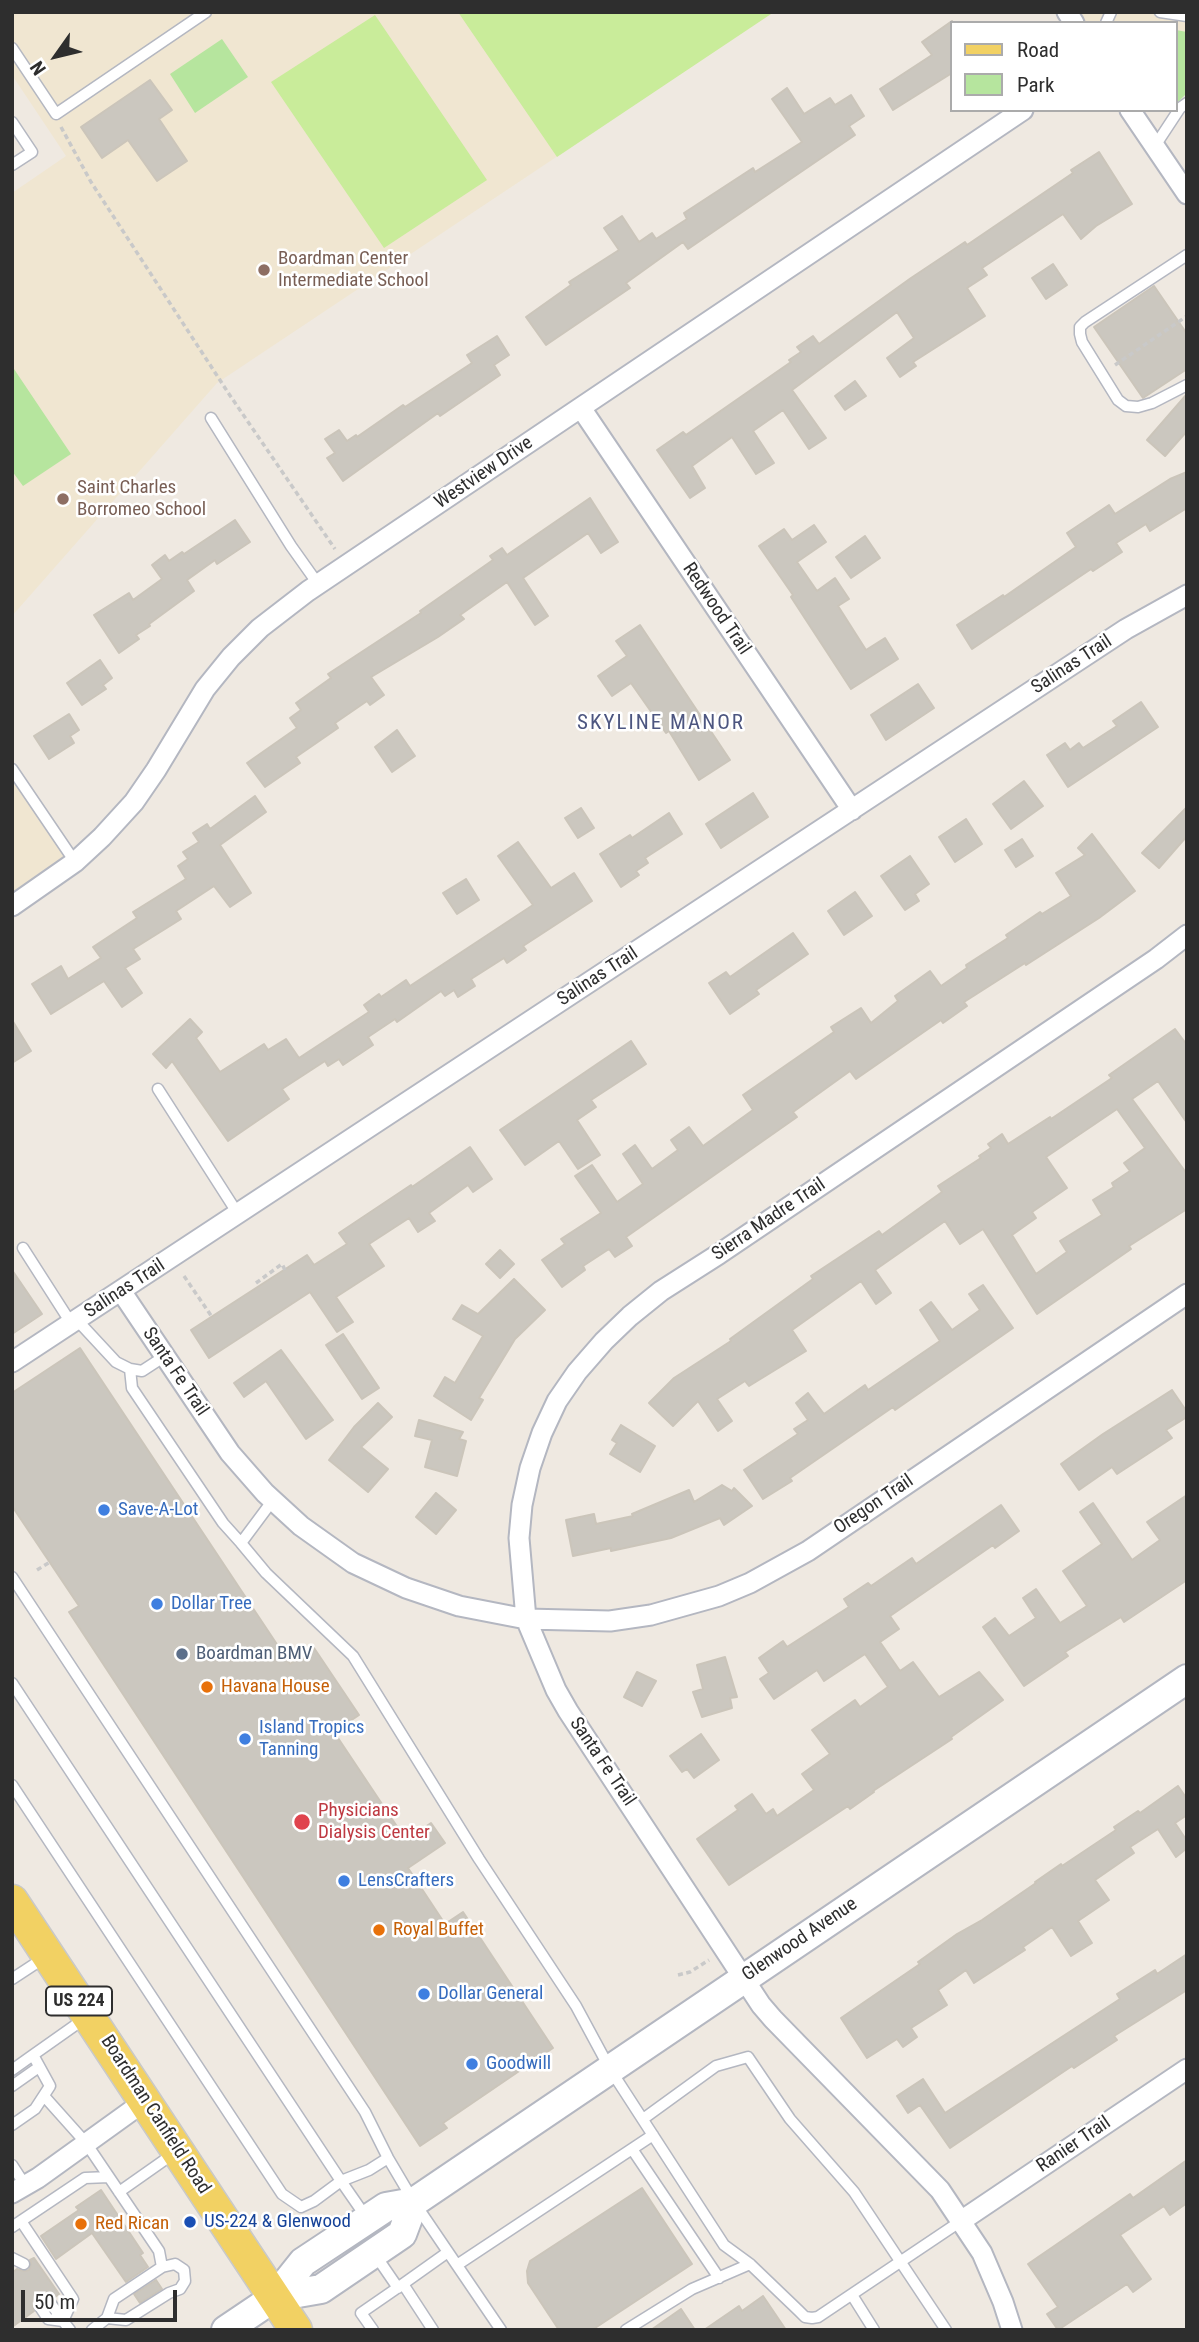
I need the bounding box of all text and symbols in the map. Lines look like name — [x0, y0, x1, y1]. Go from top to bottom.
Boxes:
north arrow — [21, 21, 91, 91]
legend — [950, 21, 1178, 112]
text: Road — [1017, 38, 1059, 62]
text: N — [25, 57, 51, 79]
text: Park — [1017, 73, 1054, 97]
place label: Boardman Center Intermediate School — [278, 248, 428, 292]
marker: Boardman Center Intermediate School — [256, 262, 272, 278]
street label: Westview Drive — [431, 432, 537, 514]
place label: Saint Charles Borromeo School — [77, 477, 206, 521]
marker: Saint Charles Borromeo School — [55, 491, 71, 507]
street label: Redwood Trail — [677, 559, 755, 659]
street label: Salinas Trail — [1027, 631, 1117, 699]
district label: SKYLINE MANOR — [579, 711, 743, 737]
street label: Salinas Trail — [553, 943, 643, 1011]
street label: Sierra Madre Trail — [708, 1174, 830, 1266]
street label: Salinas Trail — [80, 1255, 170, 1323]
street label: Santa Fe Trail — [137, 1323, 213, 1421]
street label: Oregon Trail — [830, 1470, 918, 1540]
place label: Save-A-Lot — [118, 1499, 198, 1521]
marker: Save-A-Lot — [96, 1502, 112, 1518]
place label: Dollar Tree — [171, 1593, 252, 1615]
marker: Dollar Tree — [149, 1596, 165, 1612]
place label: Boardman BMV — [196, 1643, 312, 1665]
marker: Boardman BMV — [174, 1646, 190, 1662]
place label: Havana House — [221, 1676, 330, 1698]
marker: Havana House — [199, 1679, 215, 1695]
street label: Santa Fe Trail — [564, 1713, 640, 1811]
place label: Island Tropics Tanning — [259, 1717, 364, 1761]
marker: Island Tropics Tanning — [237, 1731, 253, 1747]
place label: Physicians Dialysis Center — [318, 1800, 430, 1844]
marker: Physicians Dialysis Center — [292, 1812, 312, 1832]
place label: LensCrafters — [358, 1870, 454, 1892]
marker: LensCrafters — [336, 1873, 352, 1889]
street label: Glenwood Avenue — [738, 1893, 862, 1987]
place label: Royal Buffet — [393, 1919, 484, 1941]
marker: Royal Buffet — [371, 1922, 387, 1938]
place label: Dollar General — [438, 1983, 543, 2005]
road number: US 224 — [46, 1986, 112, 2015]
marker: Dollar General — [416, 1986, 432, 2002]
street label: Boardman Canfield Road — [95, 2031, 215, 2199]
place label: Goodwill — [486, 2053, 551, 2075]
marker: Goodwill — [464, 2056, 480, 2072]
street label: Ranier Trail — [1033, 2112, 1115, 2178]
place label: US-224 & Glenwood — [204, 2211, 351, 2233]
place label: Red Rican — [95, 2213, 169, 2235]
marker: US-224 & Glenwood — [182, 2214, 198, 2230]
marker: Red Rican — [73, 2216, 89, 2232]
scale bar — [24, 2276, 180, 2320]
text: 50 m — [34, 2290, 75, 2314]

